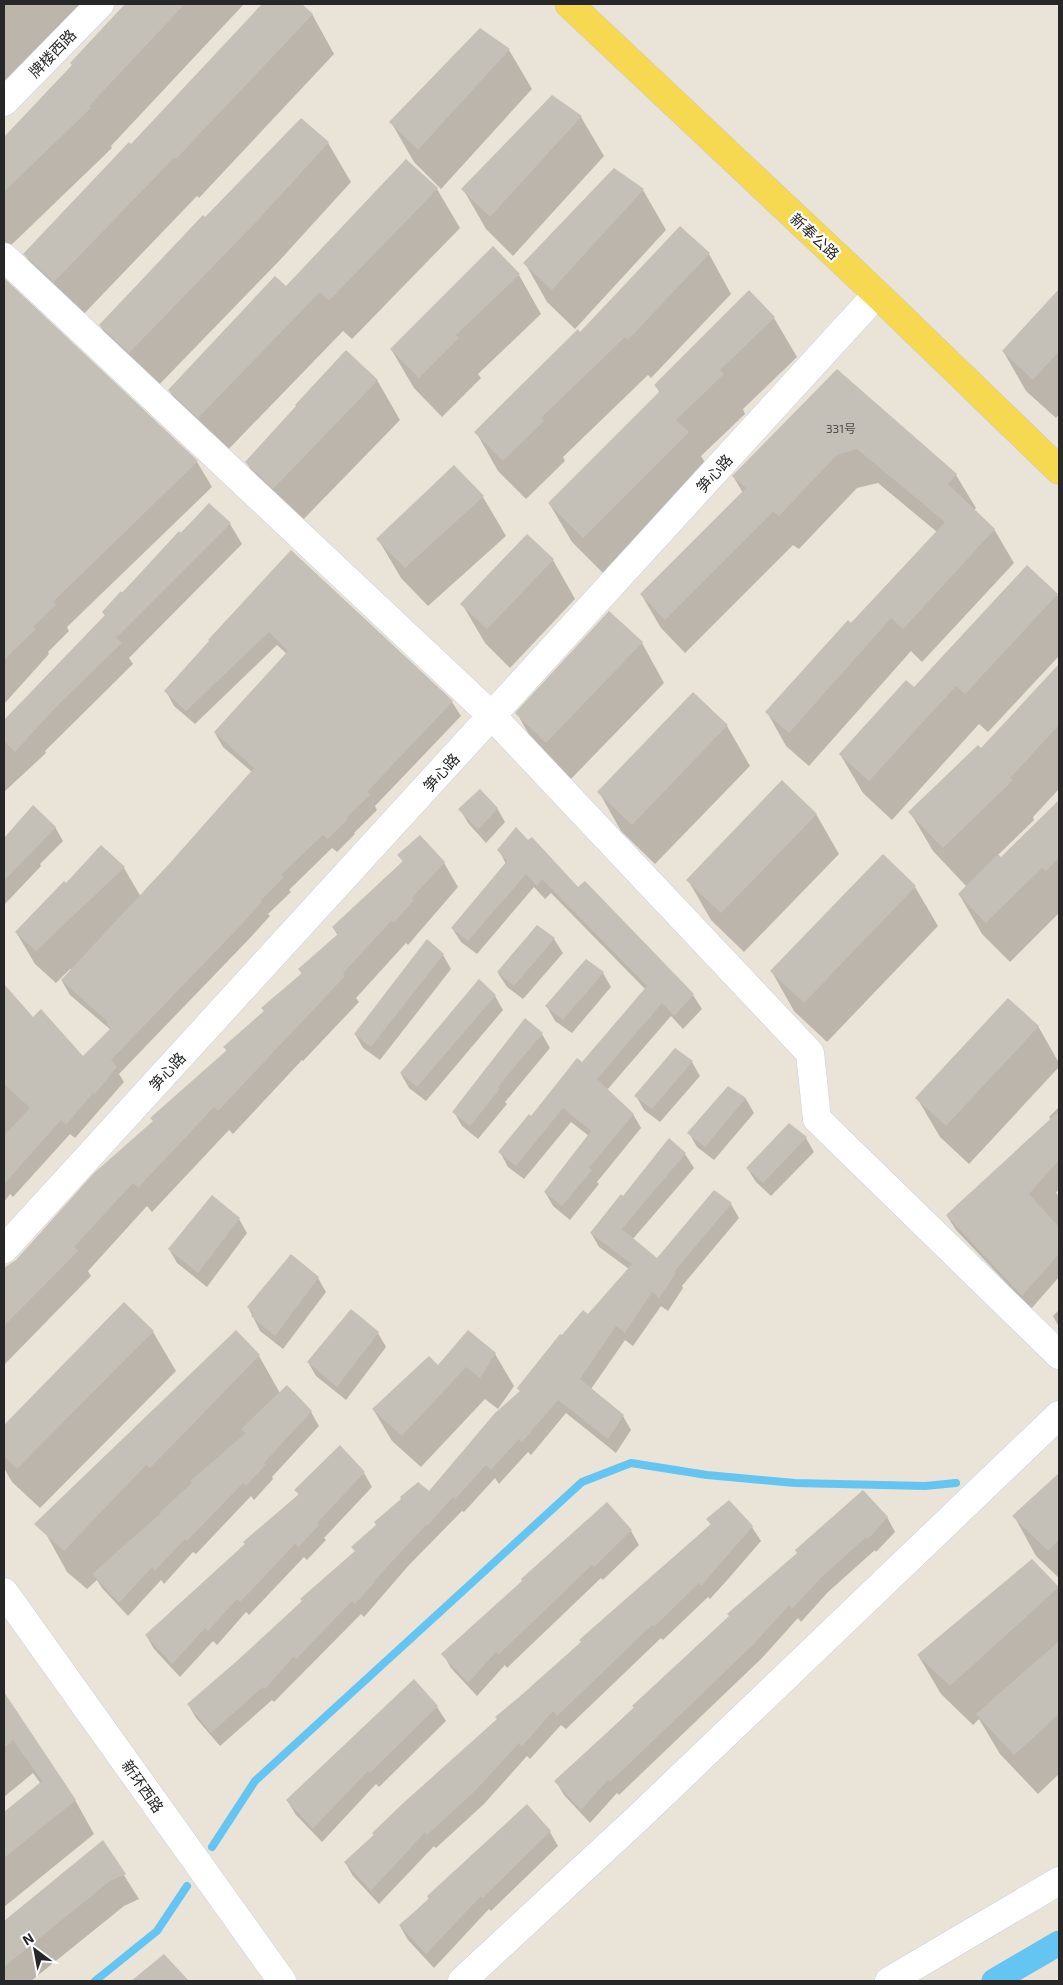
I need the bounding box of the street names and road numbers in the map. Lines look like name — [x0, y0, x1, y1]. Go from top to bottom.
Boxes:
street label: 牌楼西路 — [25, 25, 79, 81]
street label: 新奉公路 — [787, 209, 843, 263]
street label: 笋心路 — [692, 450, 736, 496]
street label: 笋心路 — [419, 749, 463, 795]
street label: 笋心路 — [145, 1048, 189, 1094]
street label: 新环西路 — [118, 1756, 168, 1816]

